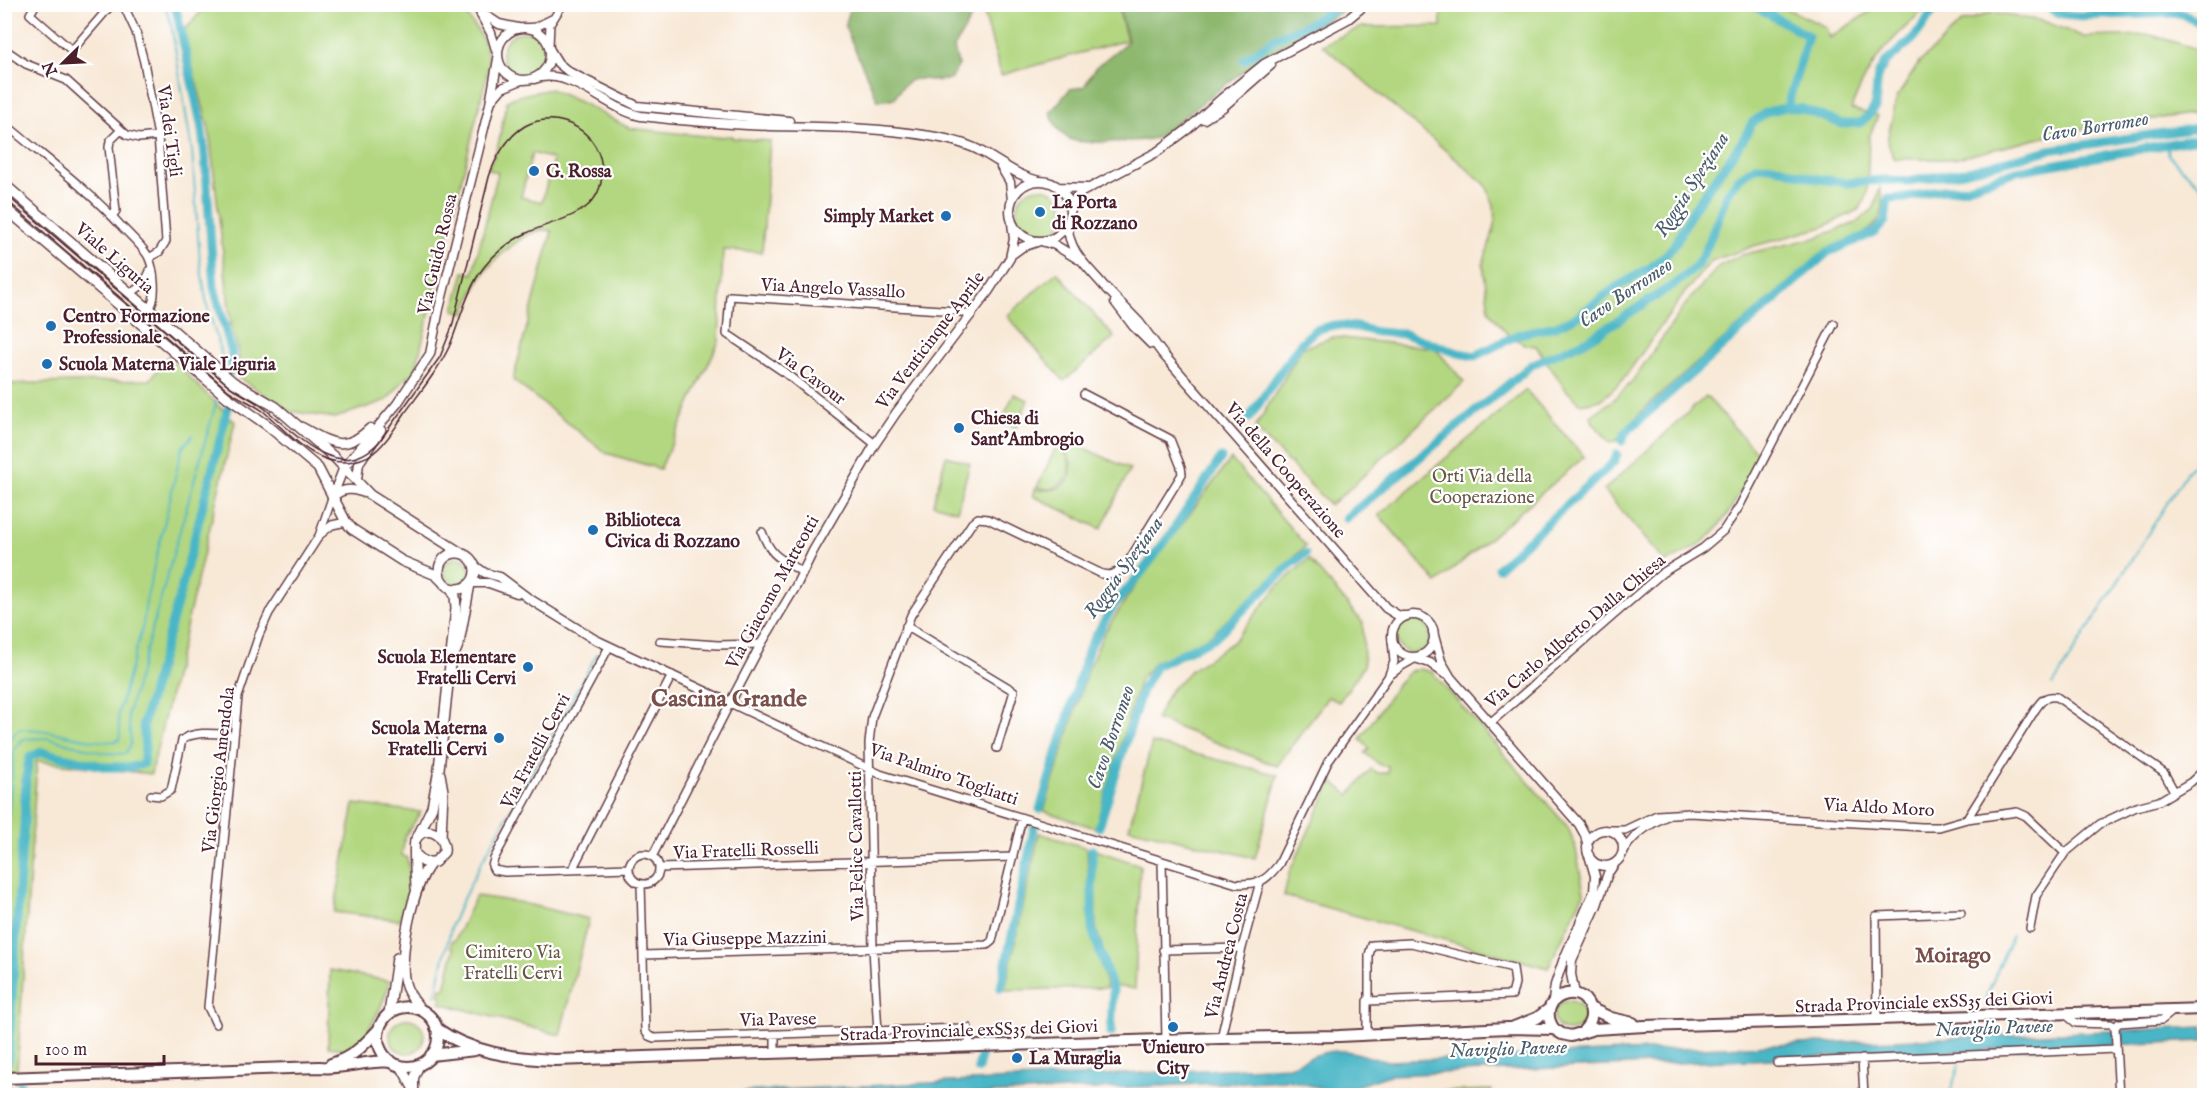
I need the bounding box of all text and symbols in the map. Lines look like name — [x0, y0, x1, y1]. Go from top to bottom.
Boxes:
north arrow — [33, 33, 93, 93]
text: N — [39, 58, 63, 80]
street label: Via dei Tigli — [151, 83, 186, 179]
water label: Cavo Borromeo — [2040, 107, 2151, 148]
water label: Roggia Speziana — [1649, 128, 1736, 242]
place label: G. Rossa — [546, 161, 613, 184]
marker: G. Rossa — [527, 164, 541, 178]
street label: Via Guido Rossa — [413, 191, 464, 318]
place label: La Porta di Rozzano — [1052, 192, 1138, 236]
marker: La Porta di Rozzano — [1033, 205, 1047, 219]
place label: Simply Market — [824, 206, 935, 229]
marker: Simply Market — [939, 209, 953, 223]
street label: Viale Liguria — [69, 218, 158, 300]
water label: Cavo Borromeo — [1574, 253, 1678, 334]
street label: Via Venticinque Aprile — [871, 267, 991, 415]
street label: Via Angelo Vassallo — [759, 274, 906, 305]
place label: Centro Formazione Professionale — [63, 306, 211, 350]
marker: Centro Formazione Professionale — [44, 319, 58, 333]
street label: Via Cavour — [770, 343, 850, 411]
place label: Scuola Materna Viale Liguria — [59, 354, 277, 377]
marker: Scuola Materna Viale Liguria — [40, 357, 54, 371]
street label: Via della Cooperazione — [1219, 397, 1350, 544]
place label: Chiesa di Sant'Ambrogio — [971, 408, 1084, 452]
marker: Chiesa di Sant'Ambrogio — [952, 421, 966, 435]
park label: Orti Via della Cooperazione — [1429, 466, 1535, 510]
place label: Biblioteca Civica di Rozzano — [605, 510, 740, 554]
street label: Via Giacomo Matteotti — [721, 512, 825, 675]
water label: Roggia Speziana — [1079, 512, 1170, 624]
marker: Biblioteca Civica di Rozzano — [586, 523, 600, 537]
street label: Via Carlo Alberto Dalla Chiesa — [1480, 550, 1671, 715]
place label: Scuola Elementare Fratelli Cervi — [377, 647, 517, 691]
marker: Scuola Elementare Fratelli Cervi — [521, 660, 535, 674]
water label: Cavo Borromeo — [1082, 682, 1141, 793]
district label: Cascina Grande — [651, 684, 807, 715]
street label: Via Giorgio Amendola — [198, 685, 241, 856]
street label: Via Fratelli Cervi — [496, 690, 576, 814]
place label: Scuola Materna Fratelli Cervi — [371, 718, 488, 762]
marker: Scuola Materna Fratelli Cervi — [492, 731, 506, 745]
street label: Via Palmiro Togliatti — [865, 739, 1021, 812]
street label: Via Felice Cavallotti — [845, 770, 870, 922]
street label: Via Aldo Moro — [1822, 794, 1935, 823]
street label: Via Fratelli Rosselli — [672, 837, 819, 866]
street label: Via Andrea Costa — [1200, 891, 1254, 1023]
street label: Via Giuseppe Mazzini — [662, 927, 827, 952]
park label: Cimitero Via Fratelli Cervi — [463, 942, 563, 986]
district label: Moirago — [1915, 943, 1992, 970]
street label: Strada Provinciale exSS35 dei Giovi — [1795, 987, 2054, 1019]
street label: Via Pavese — [738, 1008, 817, 1033]
water label: Naviglio Pavese — [1935, 1014, 2054, 1044]
street label: Strada Provinciale exSS35 dei Giovi — [840, 1015, 1099, 1047]
marker: Unieuro City — [1166, 1020, 1180, 1034]
scale bar — [36, 1028, 164, 1066]
water label: Naviglio Pavese — [1449, 1035, 1568, 1065]
place label: Unieuro City — [1140, 1037, 1205, 1081]
text: 100 m — [45, 1039, 87, 1062]
place label: La Muraglia — [1029, 1048, 1122, 1071]
marker: La Muraglia — [1010, 1051, 1024, 1065]

